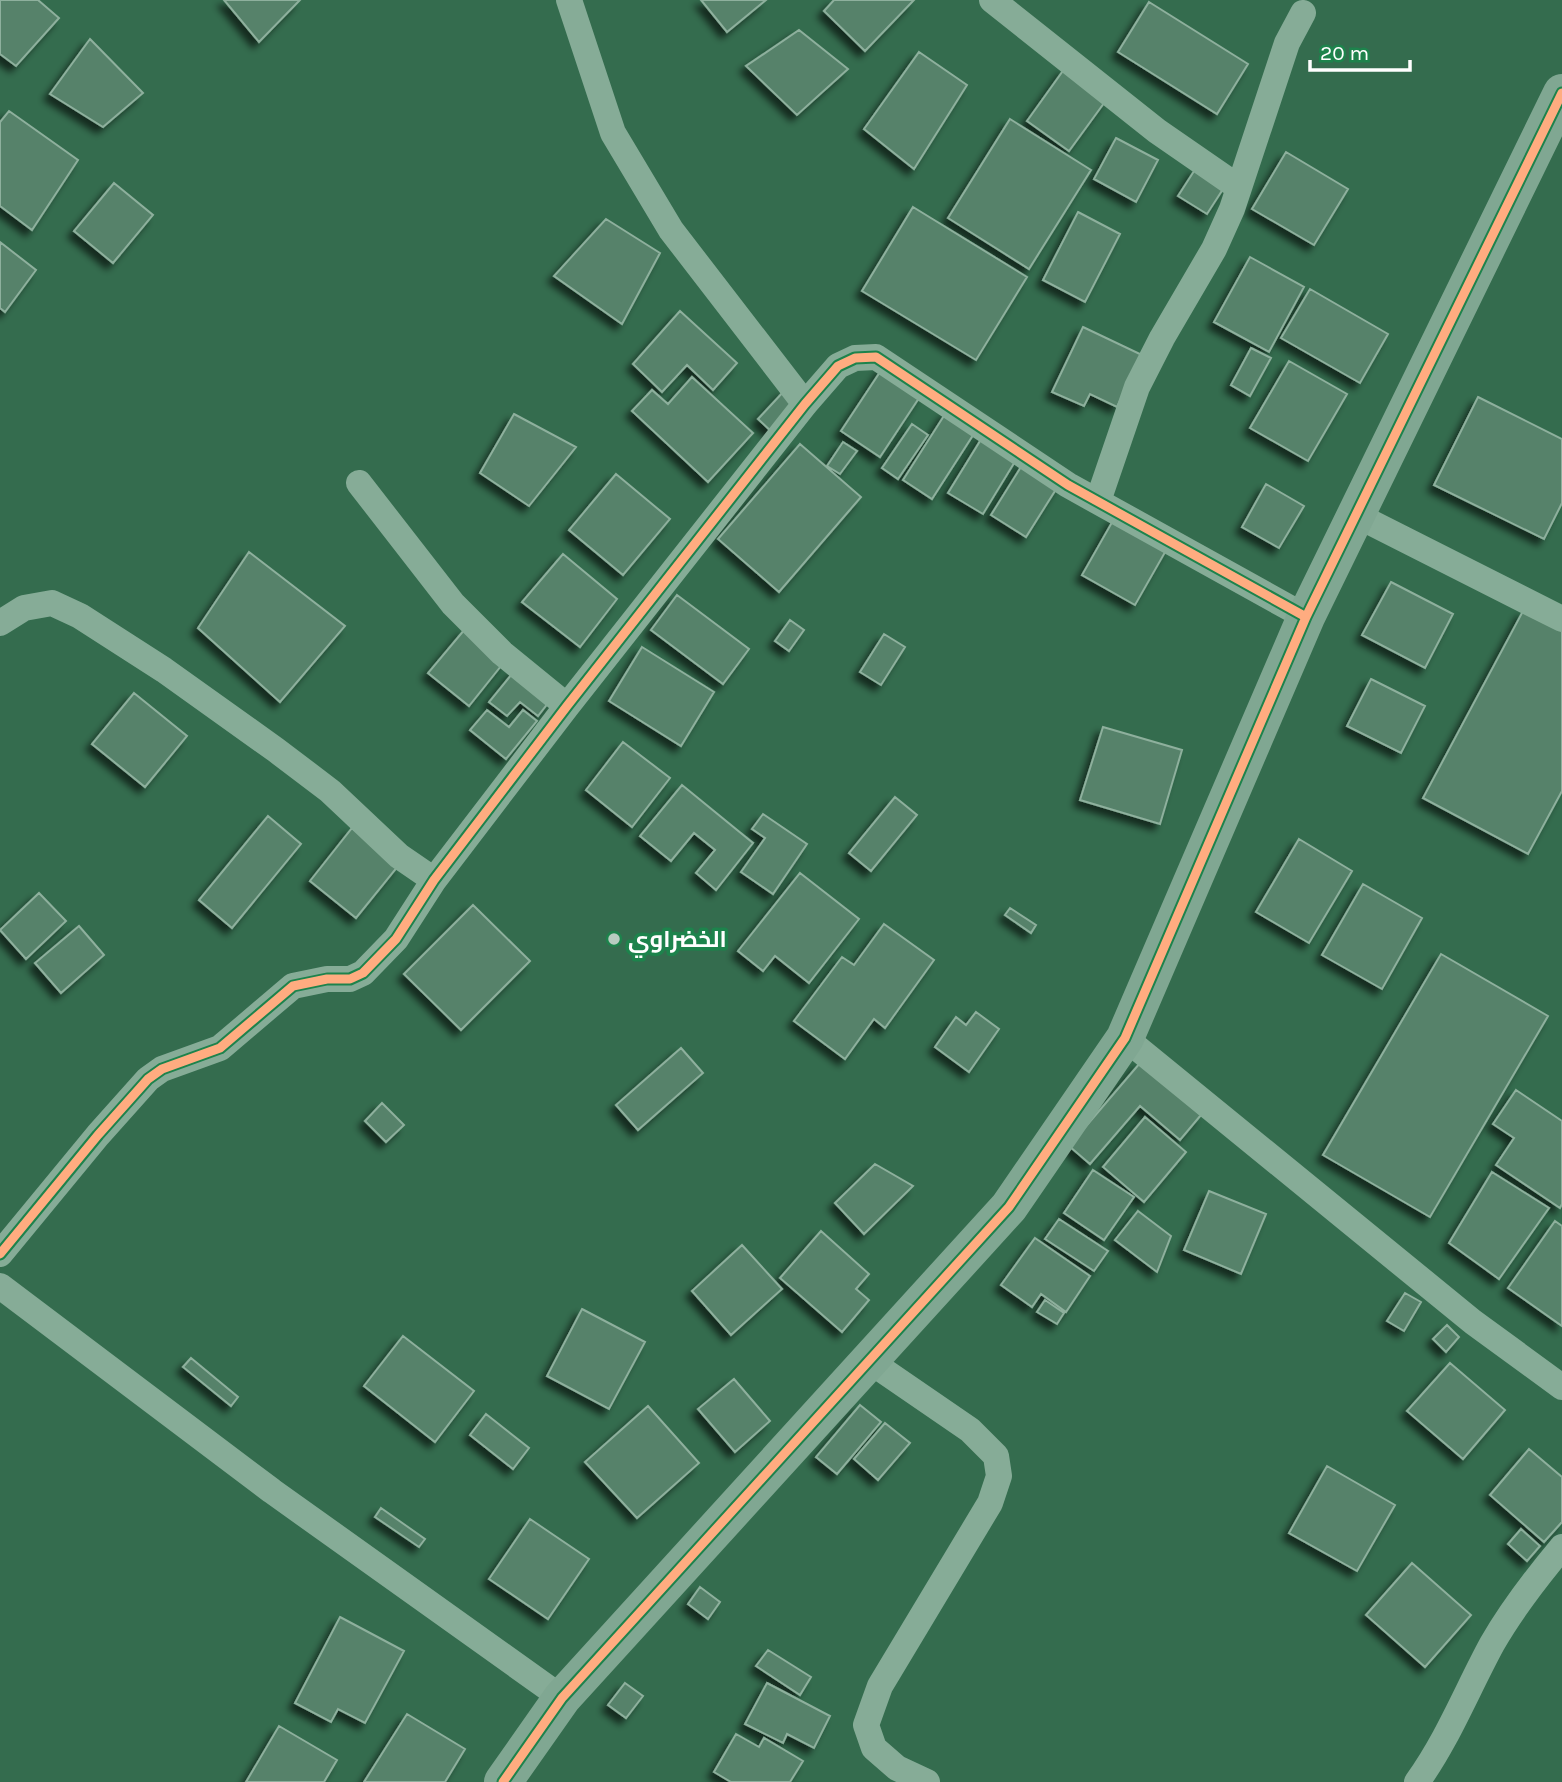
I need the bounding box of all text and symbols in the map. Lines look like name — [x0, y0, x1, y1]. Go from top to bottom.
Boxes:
scale bar — [1310, 28, 1410, 72]
text: 20 m — [1320, 41, 1369, 65]
place label: الخضراوي — [628, 926, 727, 958]
marker: الخضراوي — [606, 931, 622, 947]

